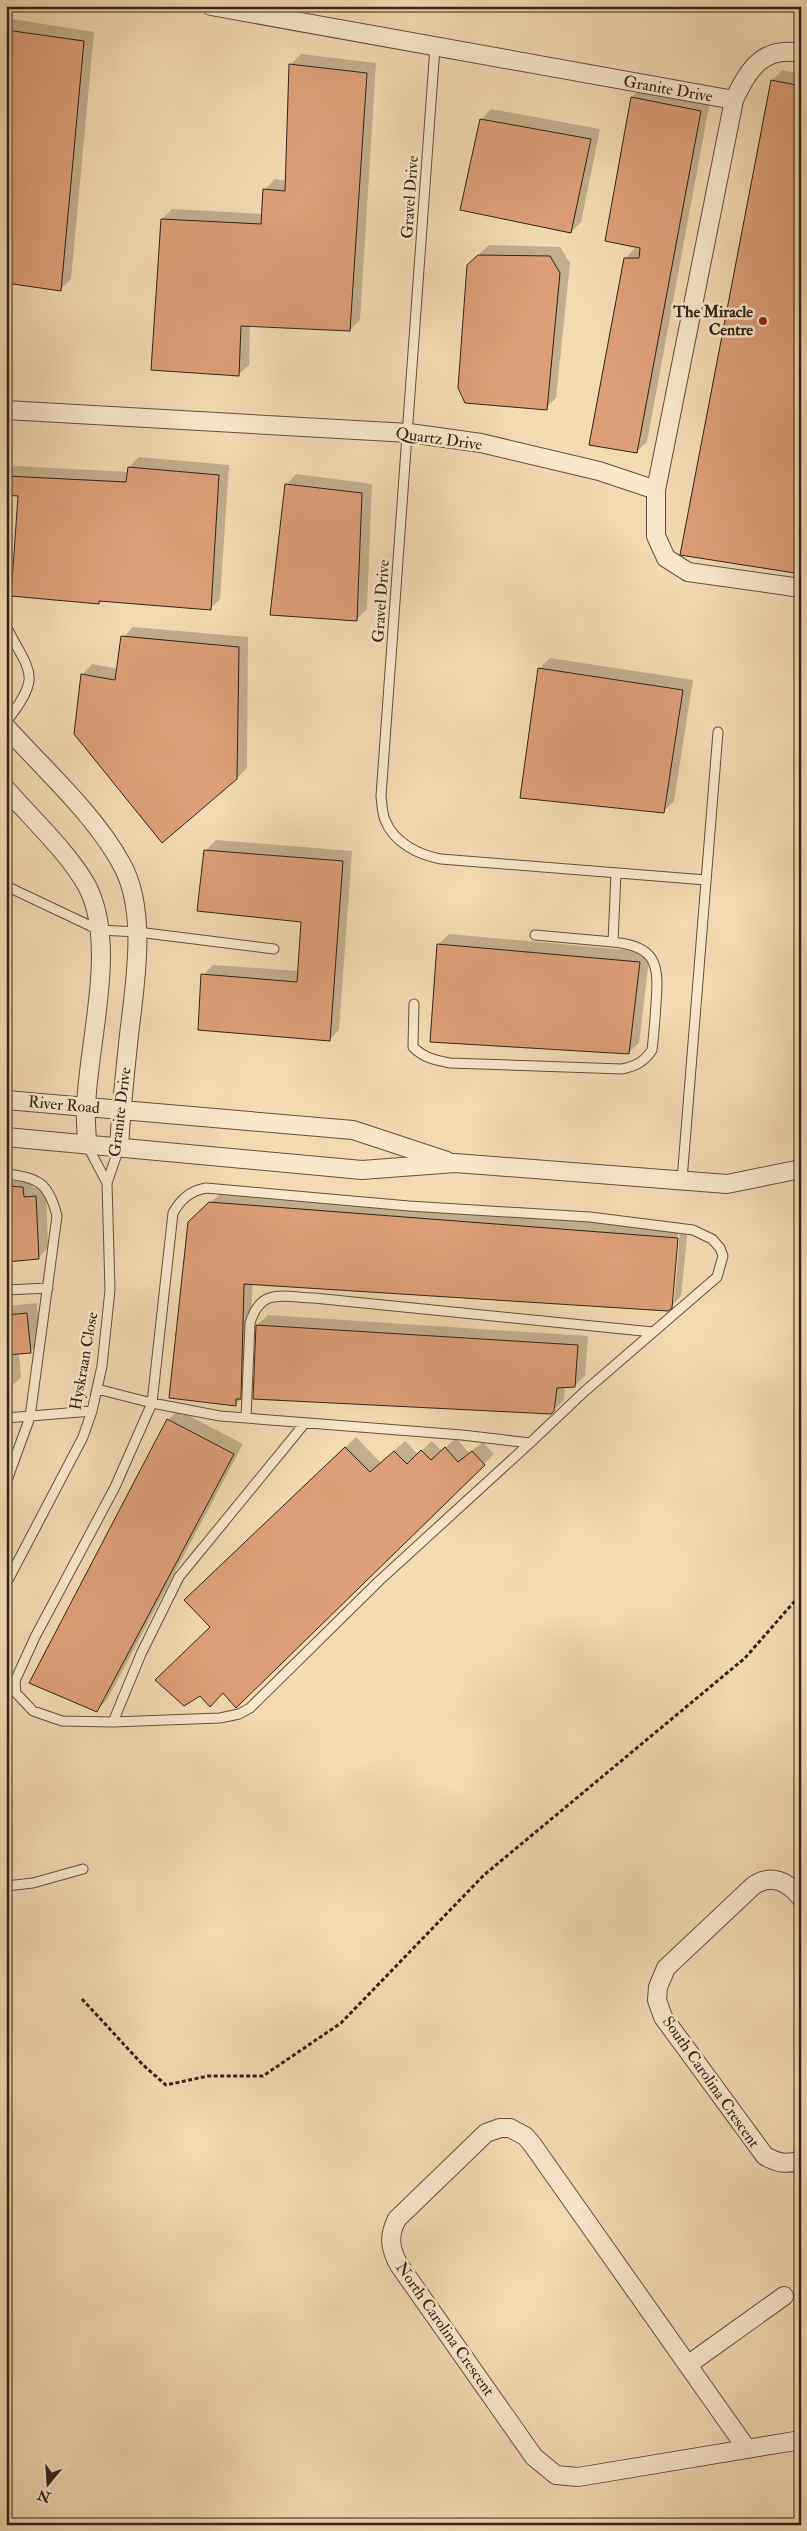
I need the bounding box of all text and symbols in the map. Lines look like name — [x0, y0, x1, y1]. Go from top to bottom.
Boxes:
street label: Granite Drive — [622, 71, 714, 107]
street label: Gravel Drive — [397, 154, 423, 239]
place label: The Miracle Centre — [672, 302, 753, 340]
marker: The Miracle Centre — [757, 315, 769, 327]
street label: Quartz Drive — [394, 423, 484, 455]
street label: Gravel Drive — [368, 558, 394, 643]
street label: Granite Drive — [105, 1066, 135, 1158]
street label: River Road — [27, 1092, 101, 1118]
street label: Hyskraan Close — [66, 1310, 103, 1412]
street label: South Carolina Crescent — [658, 2012, 764, 2152]
street label: North Carolina Crescent — [391, 2258, 499, 2400]
north arrow — [22, 2458, 72, 2508]
text: N — [35, 2486, 54, 2506]

